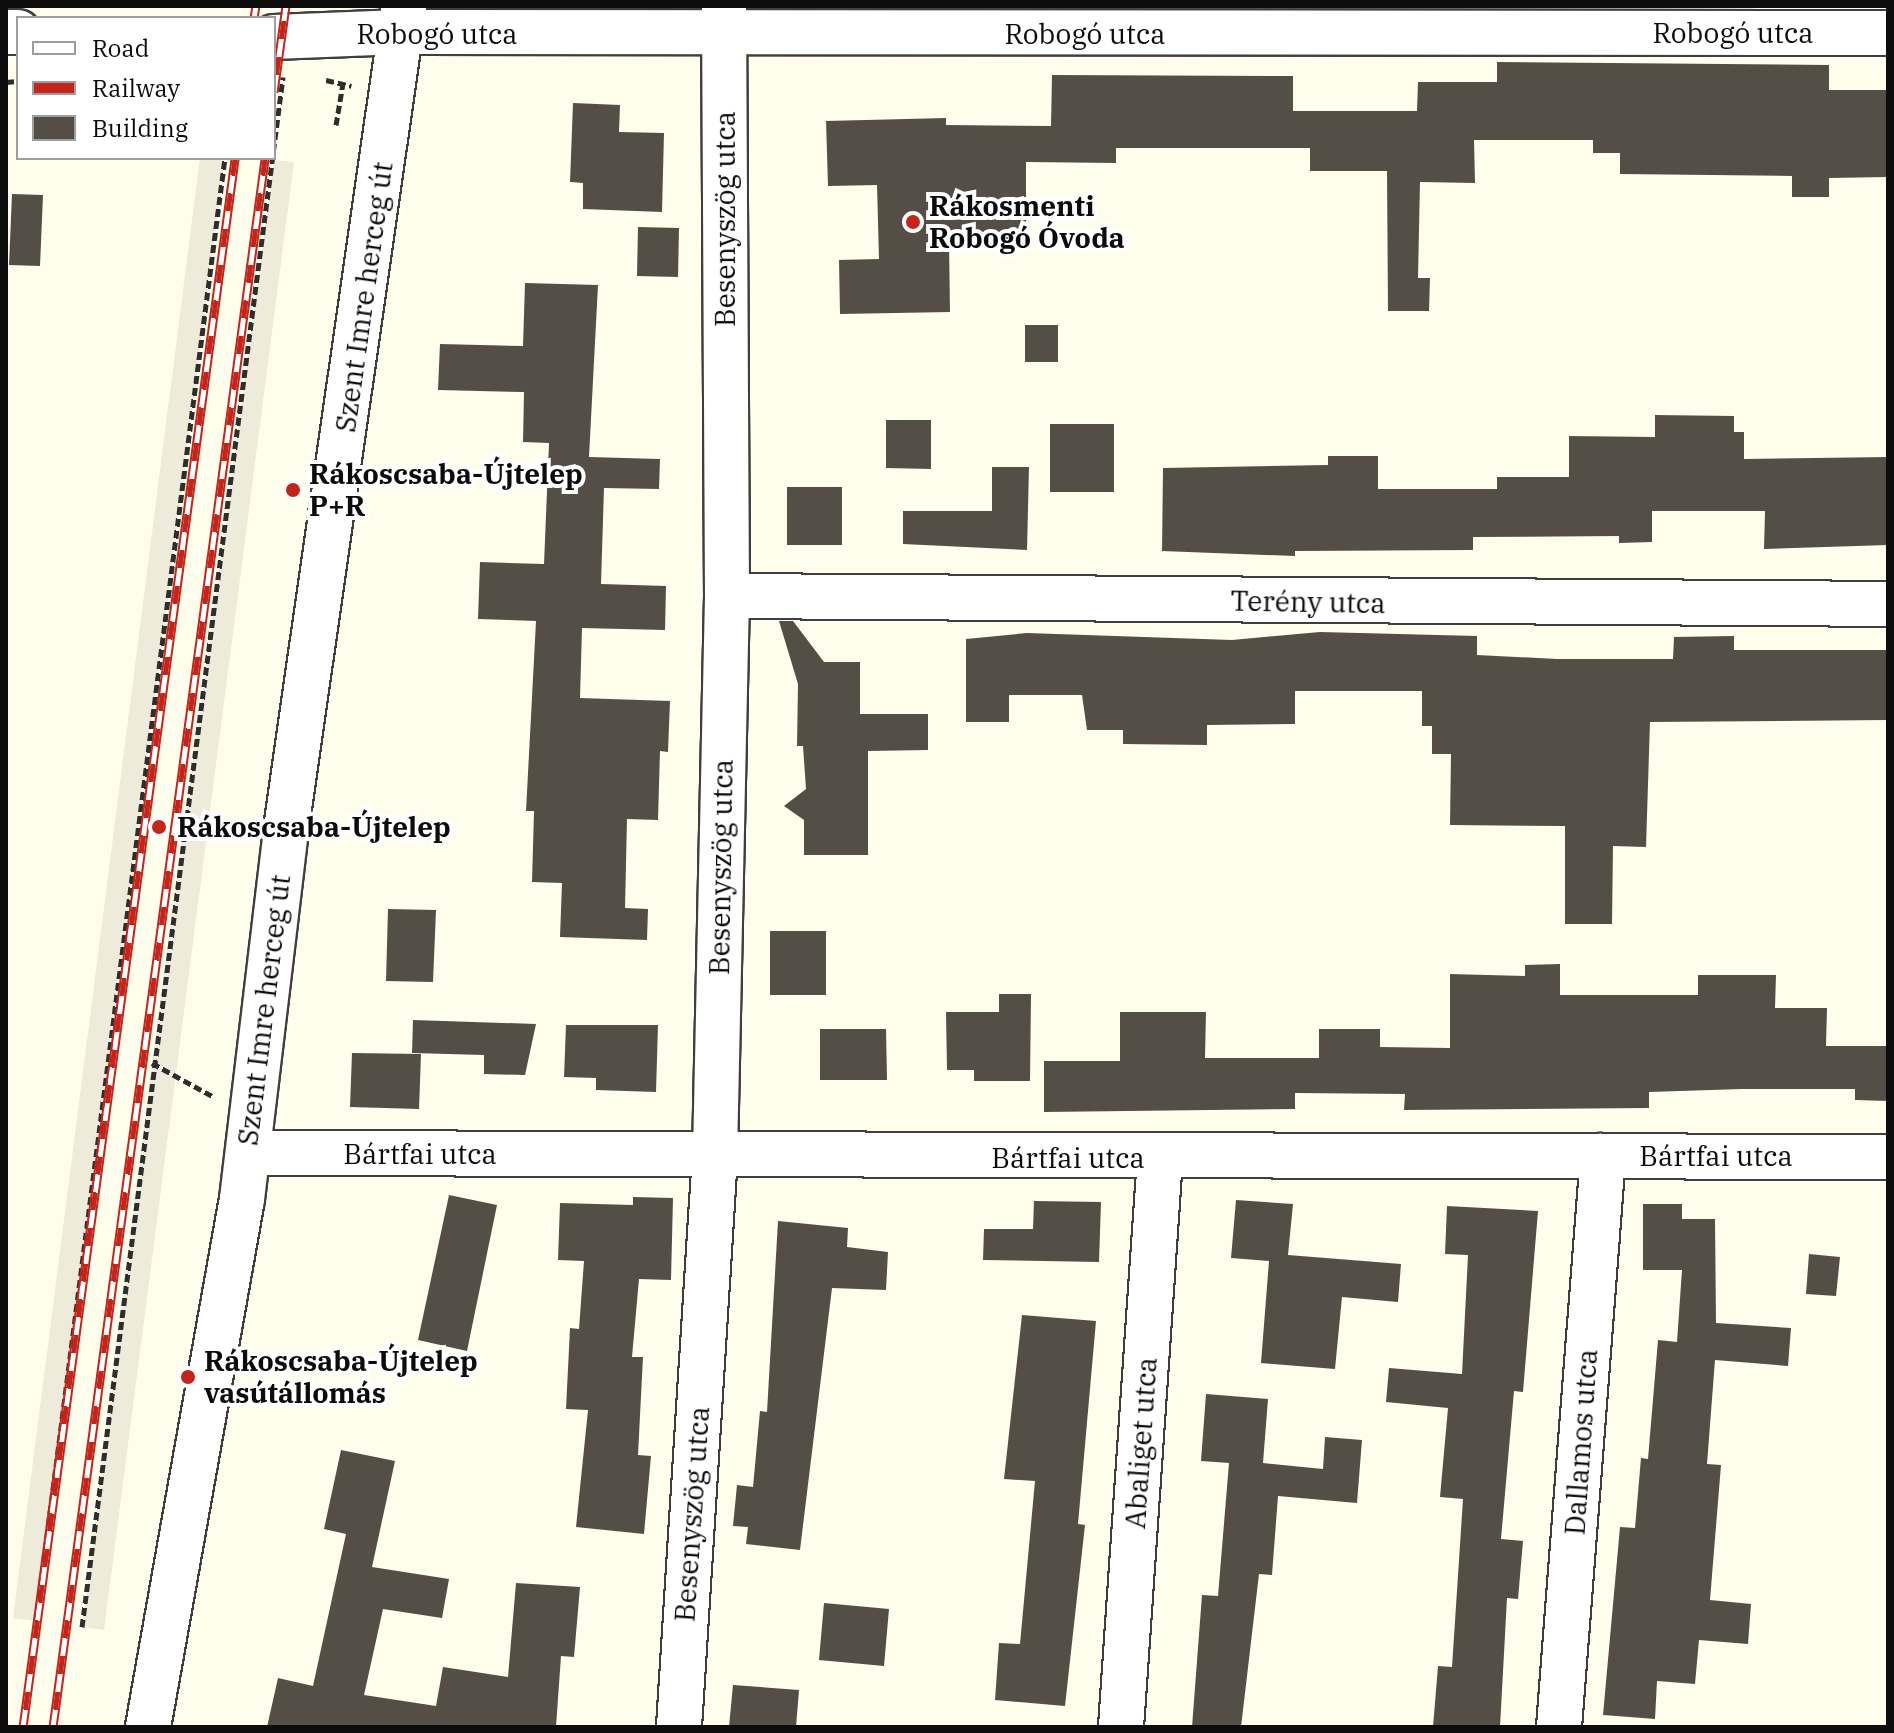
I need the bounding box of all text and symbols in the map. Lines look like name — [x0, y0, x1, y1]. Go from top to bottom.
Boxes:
legend — [16, 16, 276, 160]
street label: Robogó utca — [1652, 16, 1814, 50]
street label: Robogó utca — [356, 17, 518, 51]
street label: Robogó utca — [1004, 17, 1166, 51]
text: Road — [92, 32, 149, 64]
text: Railway — [92, 72, 180, 104]
street label: Besenyszög utca — [708, 111, 742, 327]
text: Building — [92, 112, 188, 144]
street label: Szent Imre herceg út — [328, 160, 400, 434]
place label: Rákosmenti Robogó Óvoda — [929, 189, 1125, 255]
marker: Rákosmenti Robogó Óvoda — [904, 213, 922, 231]
place label: Rákoscsaba-Újtelep P+R — [309, 457, 583, 523]
marker: Rákoscsaba-Újtelep P+R — [284, 481, 302, 499]
street label: Terény utca — [1230, 584, 1386, 620]
street label: Besenyszög utca — [702, 759, 740, 975]
place label: Rákoscsaba-Újtelep — [177, 810, 451, 844]
marker: Rákoscsaba-Újtelep — [148, 816, 170, 838]
street label: Szent Imre herceg út — [231, 873, 297, 1147]
street label: Bártfai utca — [343, 1137, 497, 1171]
street label: Bártfai utca — [1639, 1139, 1793, 1173]
street label: Bártfai utca — [991, 1141, 1145, 1175]
place label: Rákoscsaba-Újtelep vasútállomás — [204, 1344, 478, 1410]
street label: Dallamos utca — [1558, 1348, 1604, 1536]
street label: Abaliget utca — [1118, 1356, 1164, 1530]
marker: Rákoscsaba-Újtelep vasútállomás — [179, 1368, 197, 1386]
street label: Besenyszög utca — [668, 1405, 716, 1623]

